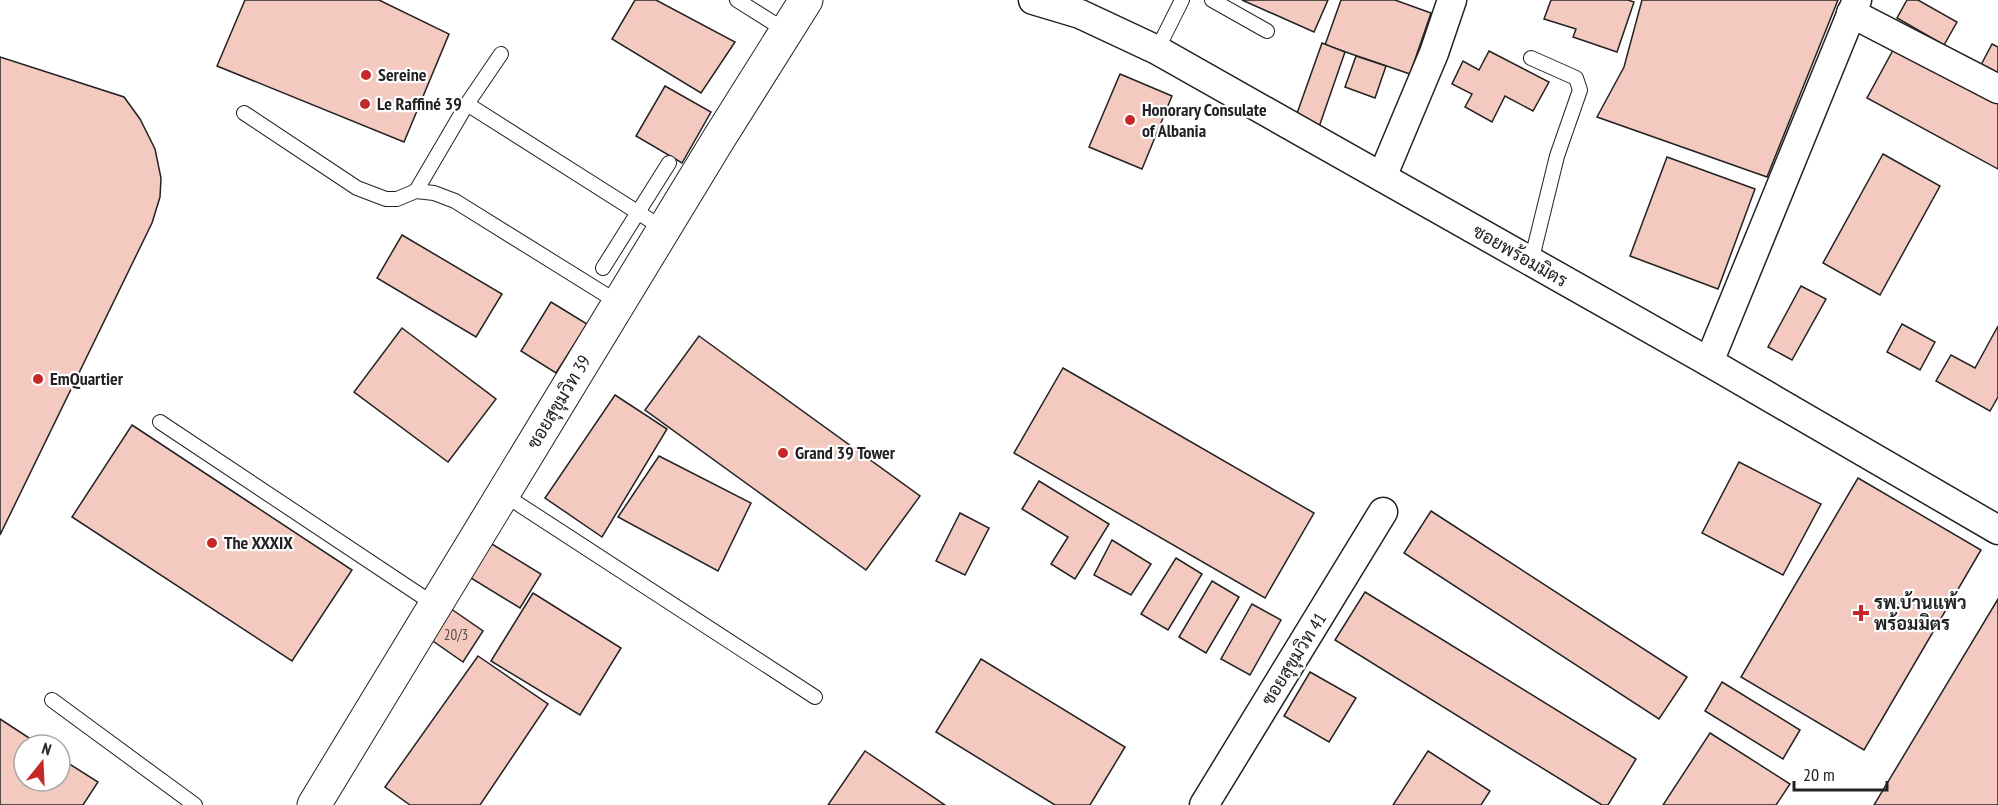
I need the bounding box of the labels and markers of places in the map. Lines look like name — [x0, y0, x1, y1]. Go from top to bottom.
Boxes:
place label: Sereine — [378, 63, 427, 86]
marker: Sereine — [359, 68, 373, 82]
place label: Le Raffiné 39 — [377, 92, 462, 115]
marker: Le Raffiné 39 — [358, 97, 372, 111]
place label: Honorary Consulate of Albania — [1142, 98, 1267, 142]
marker: Honorary Consulate of Albania — [1123, 113, 1137, 127]
place label: EmQuartier — [50, 367, 124, 390]
marker: EmQuartier — [31, 372, 45, 386]
place label: Grand 39 Tower — [795, 441, 896, 464]
marker: Grand 39 Tower — [776, 446, 790, 460]
place label: The XXXIX — [224, 531, 293, 554]
marker: The XXXIX — [205, 536, 219, 550]
place label: รพ.บ้านแพ้ว พร้อมมิตร — [1874, 591, 1967, 635]
marker: รพ.บ้านแพ้ว พร้อมมิตร — [1852, 604, 1870, 622]

